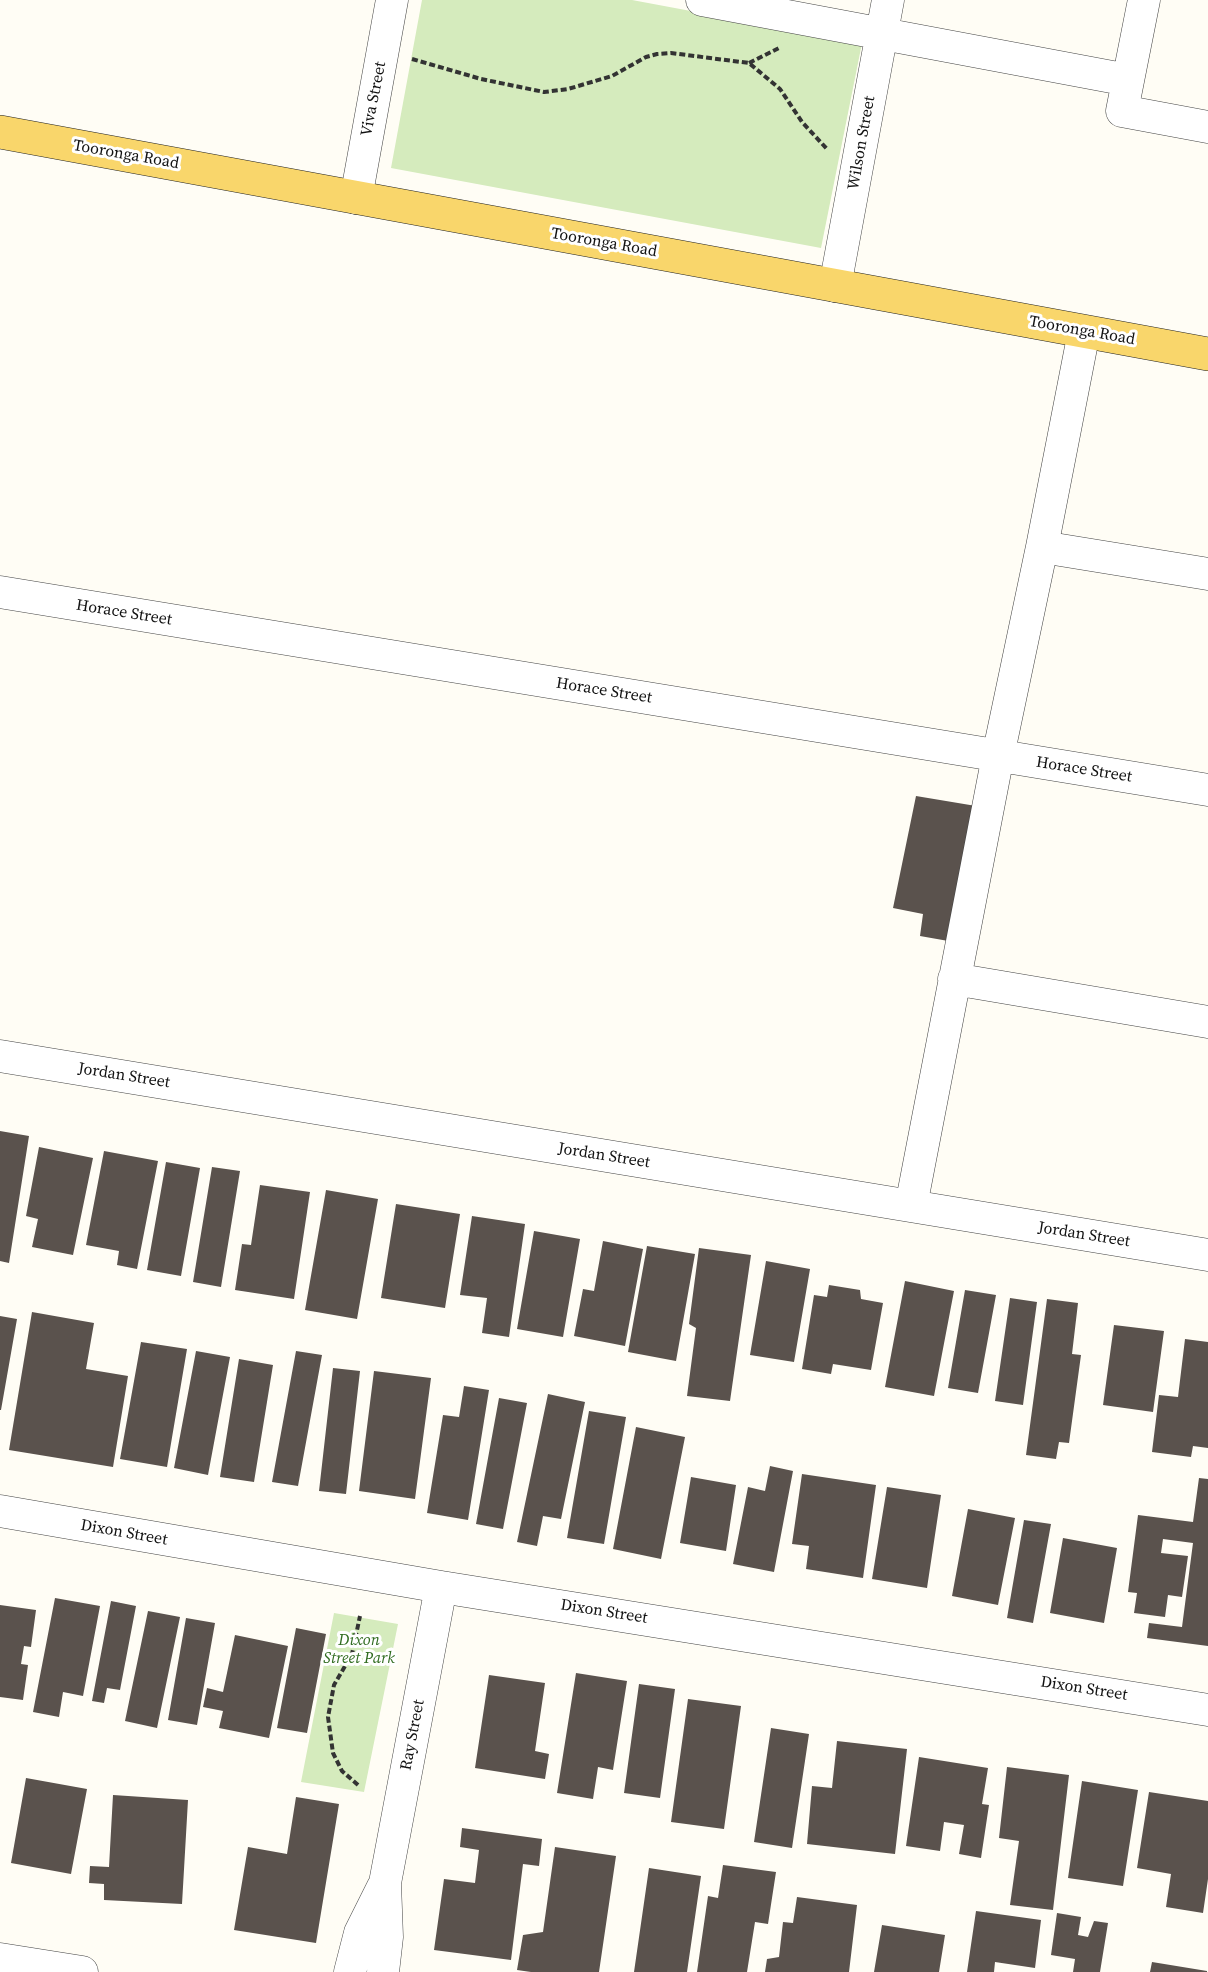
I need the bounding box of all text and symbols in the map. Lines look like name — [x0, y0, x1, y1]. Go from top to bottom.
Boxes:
street label: Viva Street — [357, 60, 391, 138]
street label: Wilson Street — [844, 95, 880, 191]
street label: Tooronga Road — [72, 136, 180, 174]
street label: Tooronga Road — [550, 224, 658, 262]
street label: Tooronga Road — [1028, 312, 1136, 350]
street label: Horace Street — [75, 596, 173, 630]
street label: Horace Street — [555, 674, 653, 708]
street label: Horace Street — [1035, 753, 1133, 787]
street label: Jordan Street — [77, 1059, 171, 1093]
street label: Jordan Street — [557, 1139, 651, 1173]
street label: Jordan Street — [1037, 1218, 1131, 1252]
street label: Dixon Street — [79, 1516, 169, 1550]
street label: Dixon Street — [559, 1596, 649, 1628]
park label: Dixon Street Park — [323, 1631, 395, 1669]
street label: Dixon Street — [1039, 1673, 1129, 1705]
street label: Ray Street — [397, 1698, 429, 1772]

